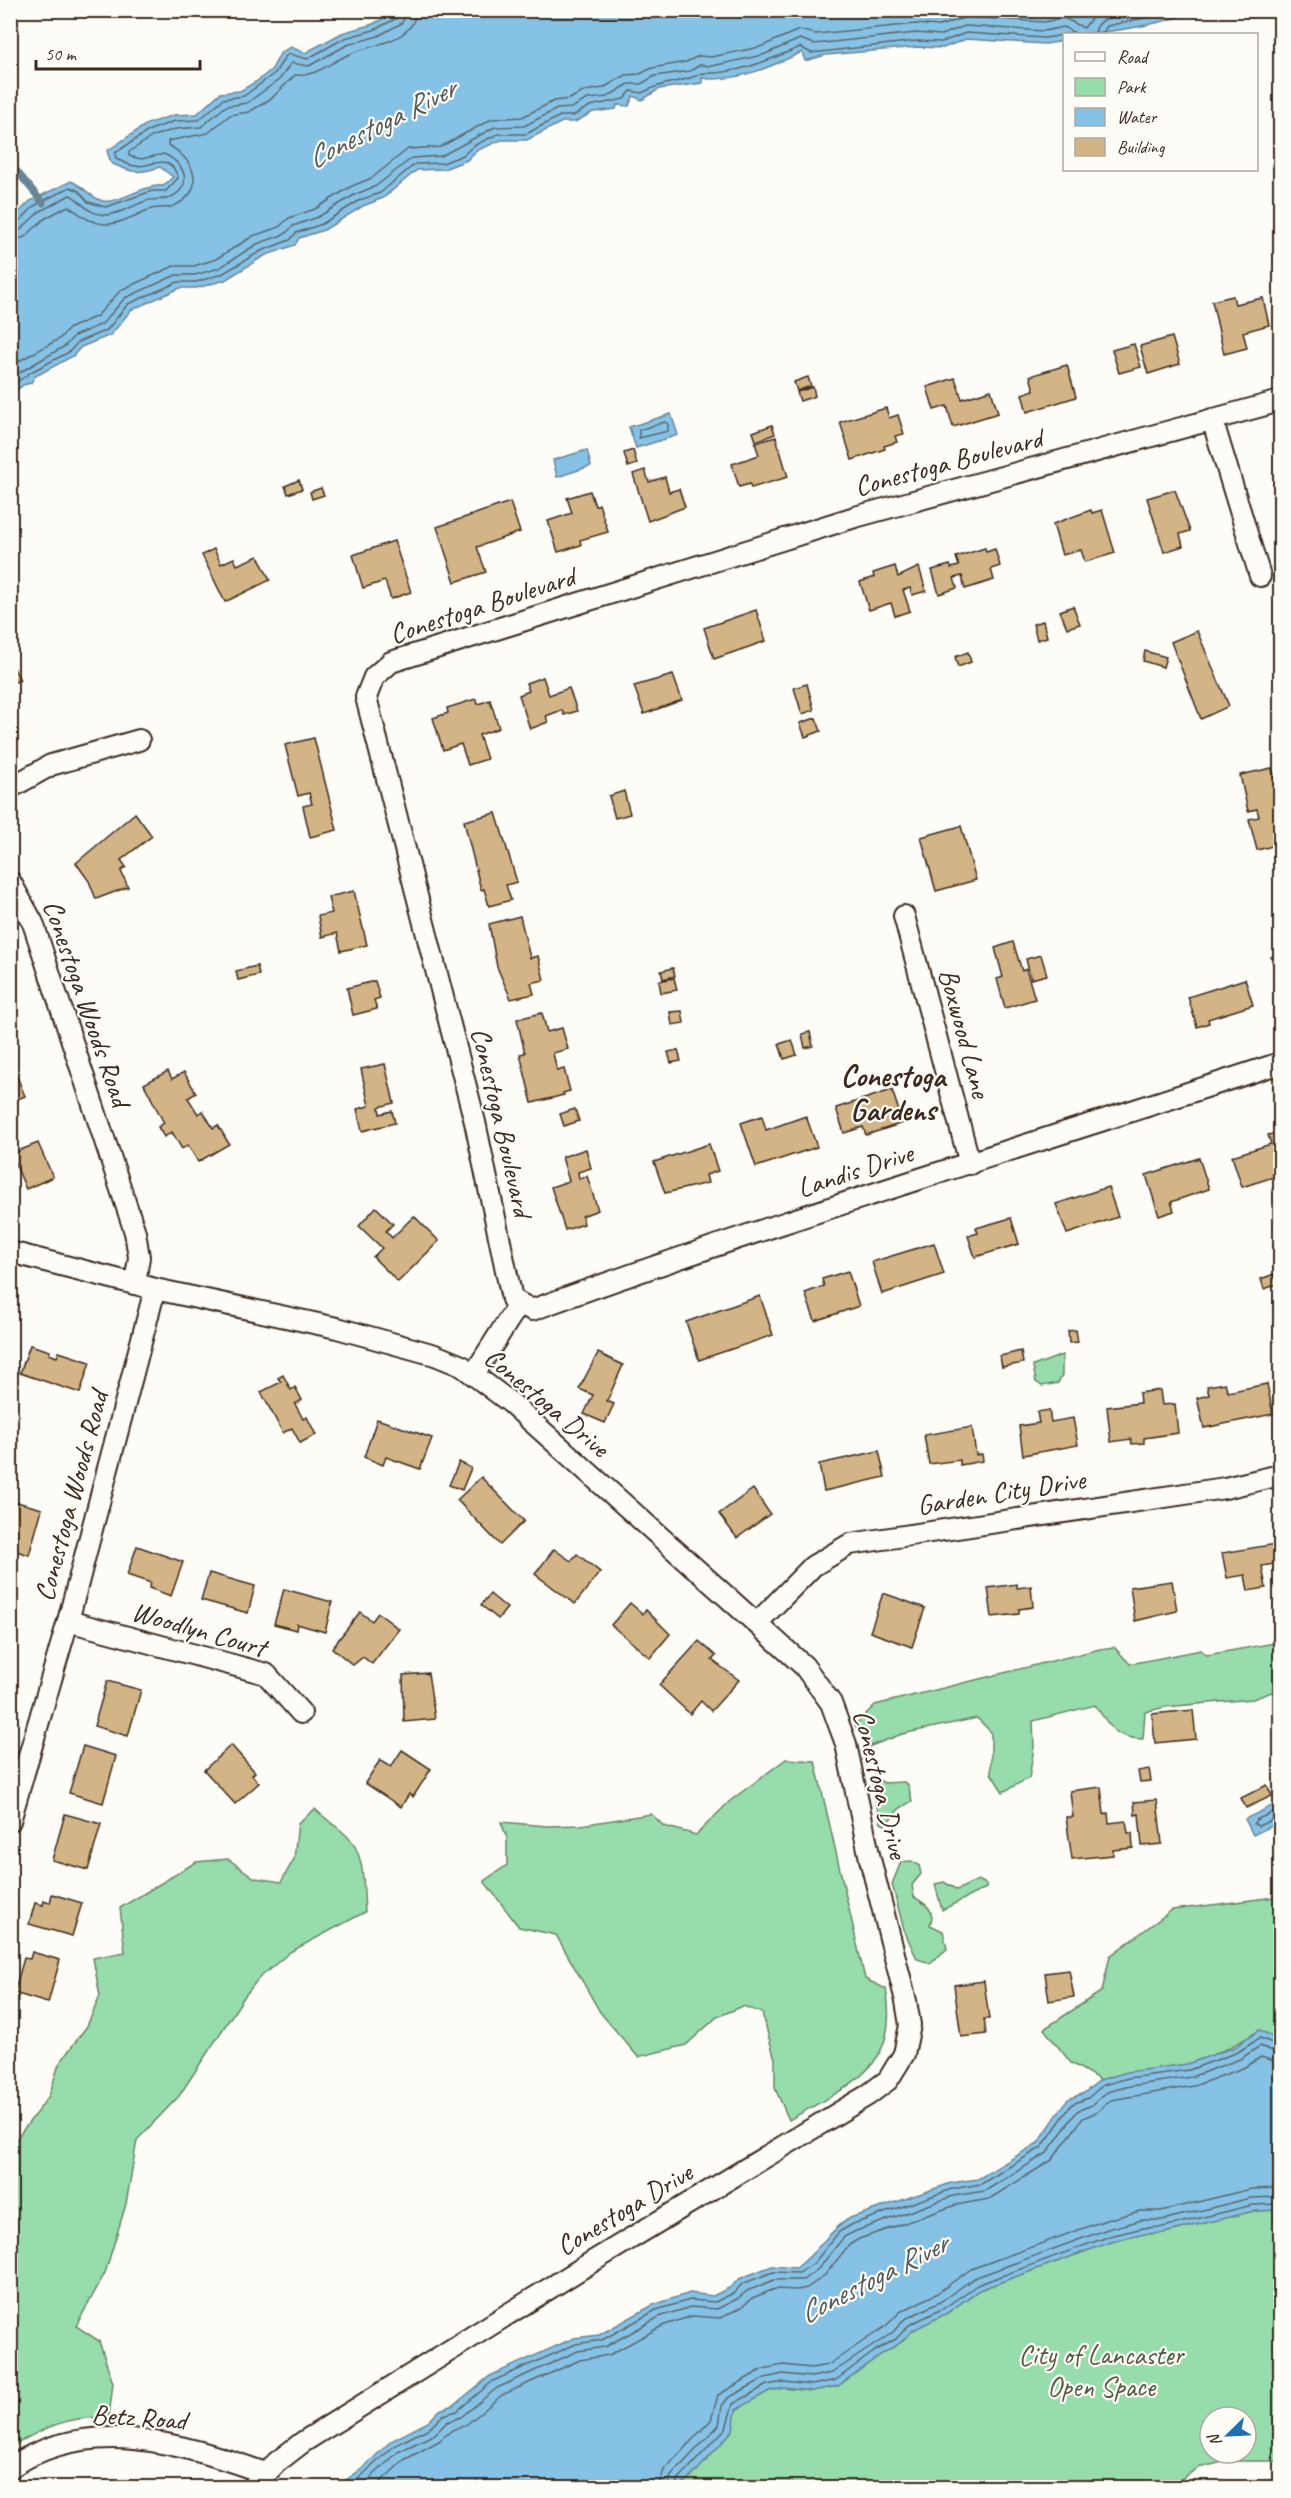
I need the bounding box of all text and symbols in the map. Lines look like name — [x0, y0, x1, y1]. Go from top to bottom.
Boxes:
scale bar — [36, 33, 200, 71]
legend — [1063, 33, 1258, 171]
text: 50 m — [45, 43, 78, 65]
text: Road — [1117, 46, 1150, 68]
water label: Conestoga River — [300, 67, 466, 177]
text: Park — [1117, 76, 1147, 98]
text: Water — [1117, 106, 1158, 128]
text: Building — [1117, 136, 1166, 158]
street label: Conestoga Boulevard — [850, 419, 1049, 504]
street label: Conestoga Boulevard — [385, 557, 583, 651]
street label: Conestoga Woods Road — [35, 895, 140, 1114]
street label: Boxwood Lane — [931, 965, 999, 1103]
street label: Conestoga Boulevard — [463, 1024, 542, 1224]
district label: Conestoga Gardens — [841, 1057, 948, 1129]
street label: Landis Drive — [793, 1134, 919, 1205]
street label: Conestoga Drive — [477, 1340, 618, 1466]
street label: Conestoga Woods Road — [26, 1383, 117, 1605]
street label: Garden City Drive — [914, 1461, 1089, 1523]
street label: Woodlyn Court — [128, 1593, 273, 1666]
street label: Conestoga Drive — [846, 1706, 917, 1864]
street label: Conestoga Drive — [550, 2154, 700, 2263]
water label: Conestoga River — [792, 2222, 958, 2332]
park label: City of Lancaster Open Space — [1019, 2337, 1185, 2404]
street label: Betz Road — [90, 2396, 192, 2438]
north arrow — [1198, 2405, 1258, 2465]
text: N — [1203, 2429, 1226, 2449]

